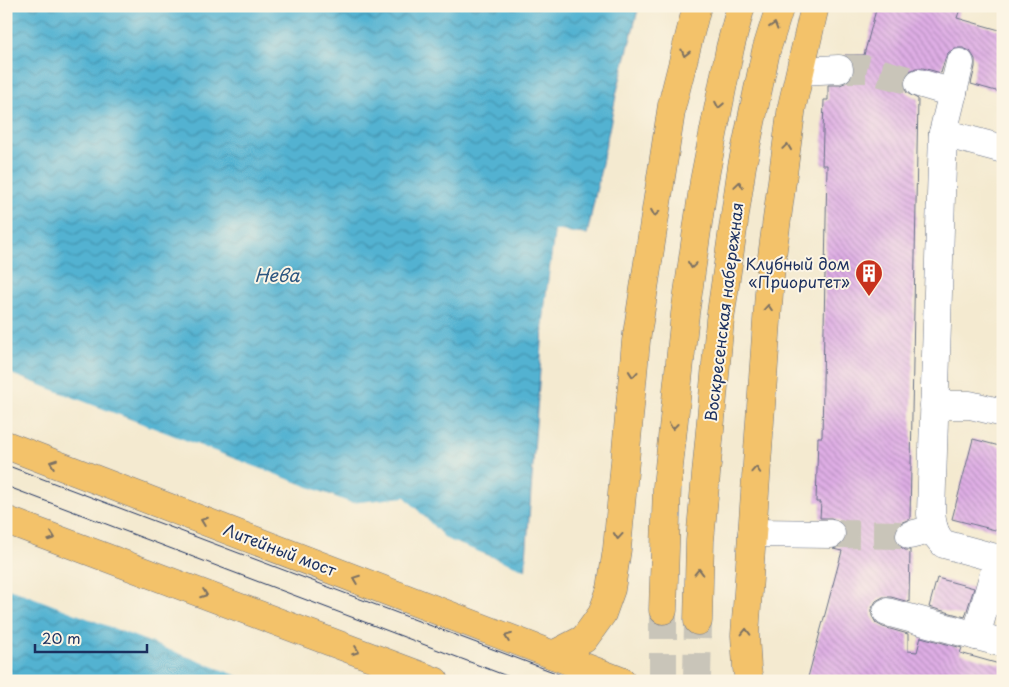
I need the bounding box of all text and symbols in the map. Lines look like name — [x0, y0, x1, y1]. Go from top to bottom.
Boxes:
one-way arrow — [768, 23, 778, 31]
one-way arrow — [680, 49, 691, 58]
one-way arrow — [714, 100, 724, 109]
one-way arrow — [781, 142, 792, 150]
one-way arrow — [734, 181, 744, 189]
street label: Воскресенская набережная — [698, 201, 748, 423]
one-way arrow — [651, 209, 661, 217]
place label: Клубный дом «Приоритет» — [745, 251, 850, 293]
building icon: Клубный дом «Приоритет» — [854, 258, 884, 297]
water label: Нева — [255, 261, 300, 288]
one-way arrow — [687, 261, 698, 269]
one-way arrow — [762, 304, 773, 312]
one-way arrow — [628, 370, 639, 378]
one-way arrow — [668, 423, 679, 431]
one-way arrow — [49, 458, 58, 469]
one-way arrow — [751, 466, 762, 474]
one-way arrow — [201, 517, 209, 527]
street label: Литейный мост — [221, 517, 340, 582]
one-way arrow — [47, 531, 56, 542]
one-way arrow — [613, 532, 624, 540]
one-way arrow — [694, 568, 704, 576]
one-way arrow — [352, 575, 361, 585]
one-way arrow — [199, 588, 208, 598]
scale bar — [35, 622, 148, 654]
text: 20 m — [42, 626, 81, 649]
one-way arrow — [740, 628, 751, 636]
one-way arrow — [504, 633, 513, 643]
one-way arrow — [352, 645, 360, 655]

